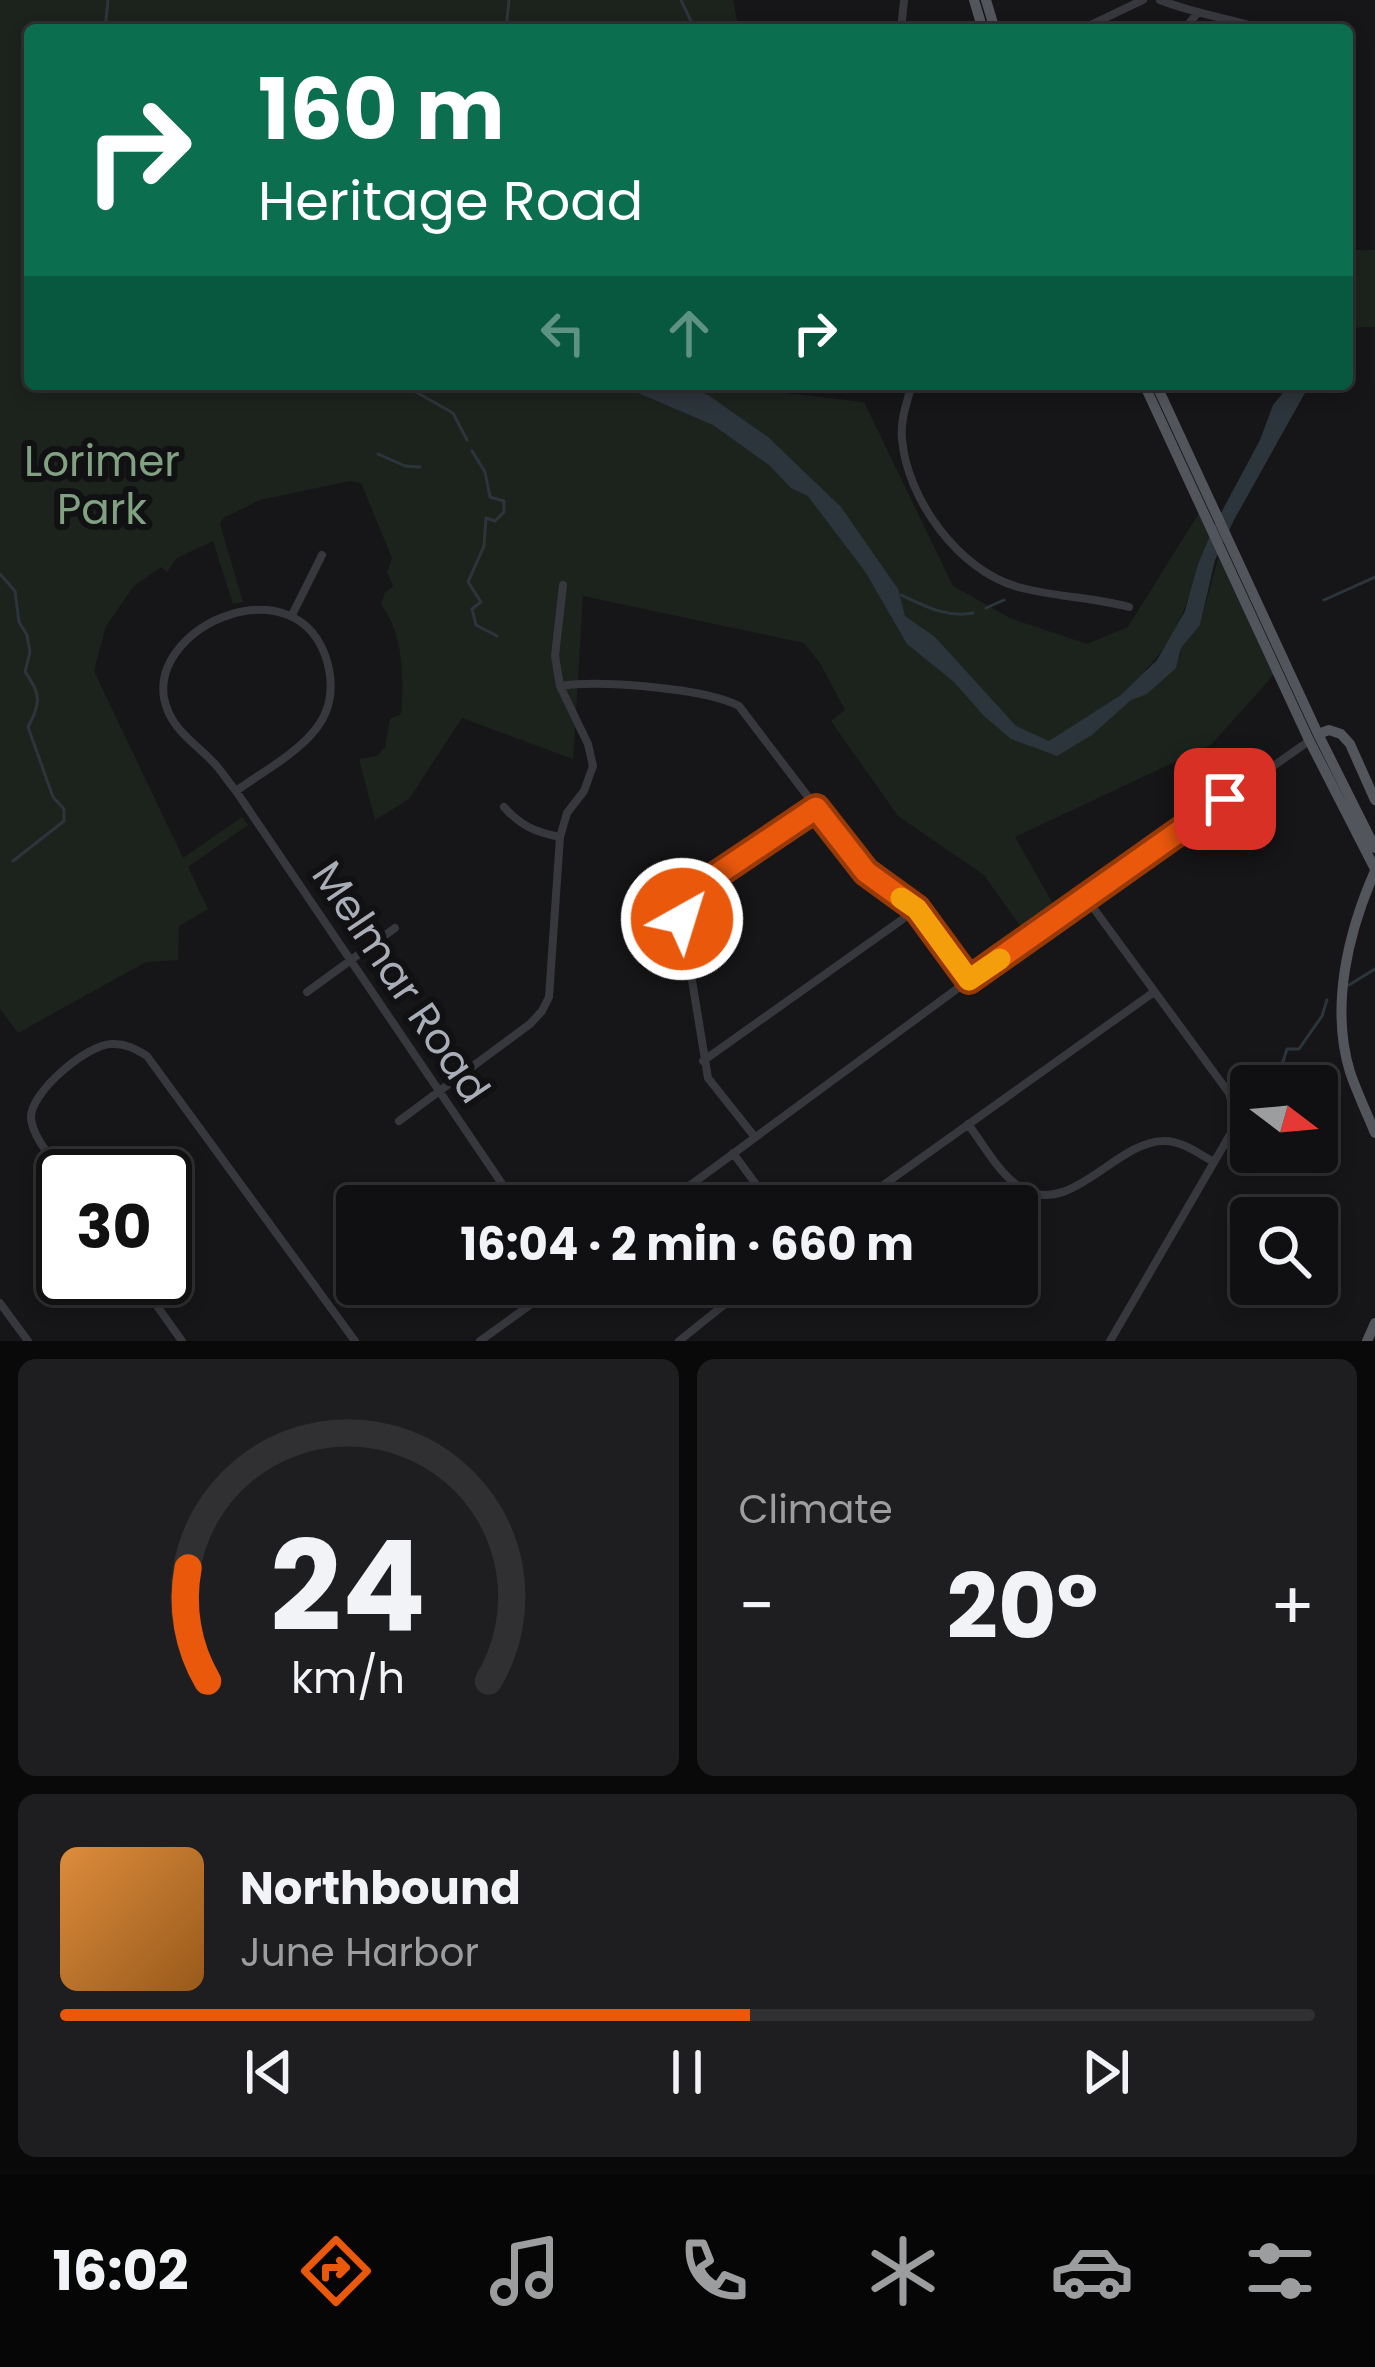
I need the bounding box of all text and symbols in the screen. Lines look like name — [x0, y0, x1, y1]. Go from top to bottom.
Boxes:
text: 160 m — [258, 51, 505, 168]
icon: right — [60, 72, 216, 228]
text: Heritage Road — [258, 163, 643, 239]
icon: left — [530, 300, 596, 366]
icon: ahead — [656, 300, 722, 366]
icon: right — [782, 300, 848, 366]
park label: Lorimer Park — [24, 432, 180, 539]
pin — [1174, 748, 1276, 850]
icon: arrive — [1192, 766, 1258, 832]
street label: Melmar Road — [298, 849, 504, 1115]
position arrow — [619, 856, 745, 982]
north arrow — [1230, 1065, 1338, 1173]
map controls — [1230, 1065, 1338, 1305]
speed limit sign: 30 — [36, 1149, 192, 1305]
button: search — [1230, 1197, 1338, 1305]
text: 16:04 · 2 min · 660 m — [460, 1213, 914, 1276]
text: Climate — [739, 1482, 893, 1537]
text: 24 — [270, 1499, 426, 1674]
text: 20° — [947, 1543, 1098, 1670]
text: − — [739, 1560, 775, 1652]
text: + — [1270, 1560, 1315, 1652]
text: km/h — [291, 1647, 405, 1707]
text: Northbound — [240, 1857, 521, 1920]
text: June Harbor — [240, 1925, 479, 1980]
icon: previous — [236, 2039, 302, 2105]
icon: pause — [654, 2039, 720, 2105]
icon: next — [1073, 2039, 1139, 2105]
icon: directions — [294, 2229, 378, 2313]
icon: music — [483, 2229, 567, 2313]
icon: phone — [672, 2229, 756, 2313]
icon: climate — [861, 2229, 945, 2313]
icon: car — [1050, 2229, 1134, 2313]
icon: filters — [1238, 2229, 1322, 2313]
text: 16:02 — [52, 2233, 189, 2309]

